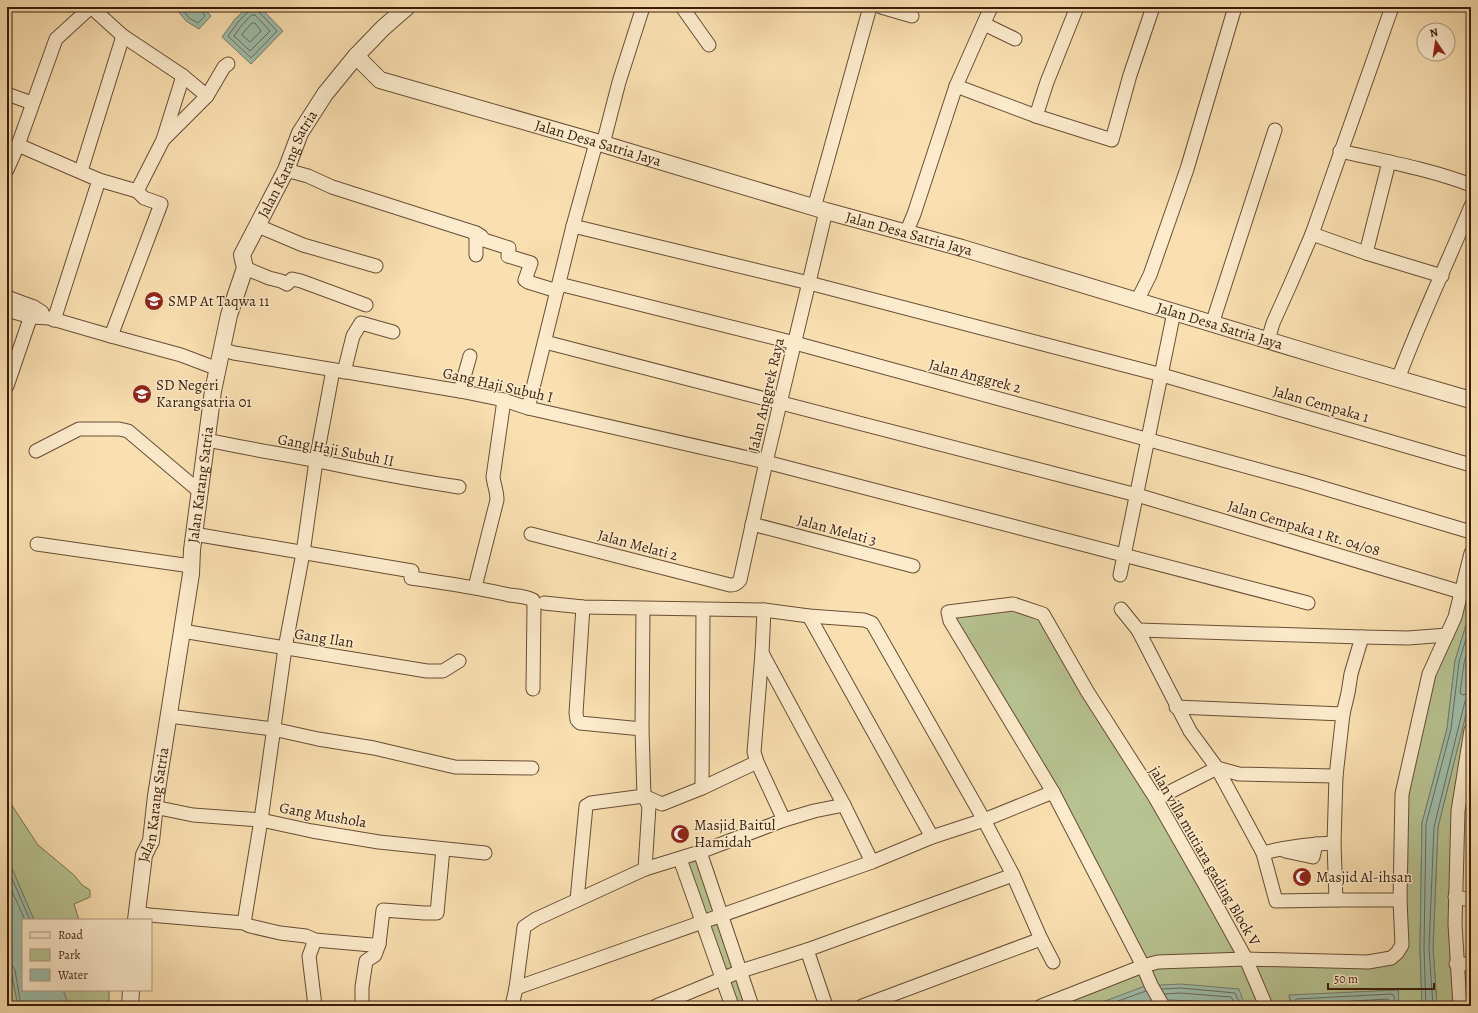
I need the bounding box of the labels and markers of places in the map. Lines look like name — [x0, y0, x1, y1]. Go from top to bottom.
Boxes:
school or university icon: SMP At Taqwa 11 — [143, 290, 165, 312]
place label: SMP At Taqwa 11 — [168, 291, 269, 311]
place label: SD Negeri Karangsatria 01 — [156, 375, 252, 412]
school or university icon: SD Negeri Karangsatria 01 — [131, 383, 153, 405]
place label: Masjid Baitul Hamidah — [694, 815, 776, 852]
mosque icon: Masjid Baitul Hamidah — [669, 823, 691, 845]
mosque icon: Masjid Al-ihsan — [1291, 866, 1313, 888]
place label: Masjid Al-ihsan — [1316, 867, 1412, 887]

